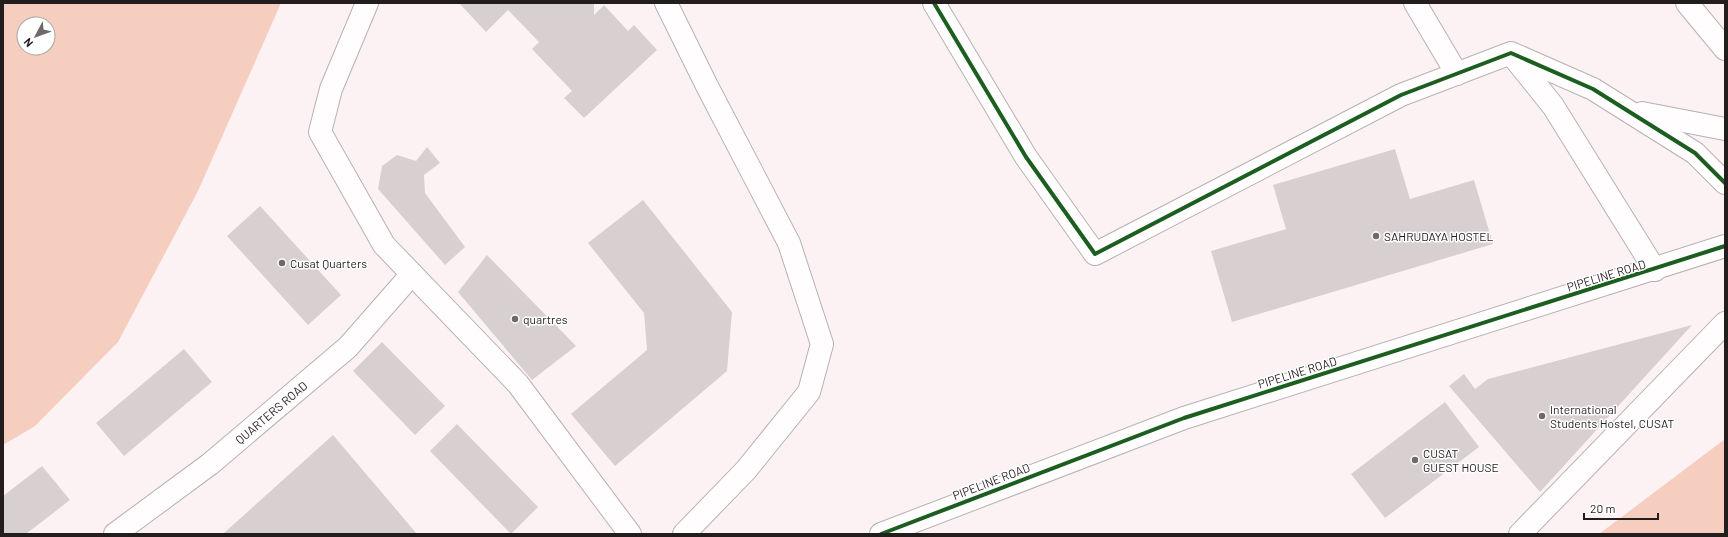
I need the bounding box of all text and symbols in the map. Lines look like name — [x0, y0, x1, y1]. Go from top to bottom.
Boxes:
north arrow — [16, 16, 56, 56]
text: N — [21, 36, 35, 50]
place label: SAHRUDAYA HOSTEL — [1384, 229, 1493, 243]
marker: SAHRUDAYA HOSTEL — [1371, 231, 1381, 241]
place label: Cusat Quarters — [290, 256, 367, 270]
street label: PIPELINE ROAD — [1565, 256, 1647, 294]
marker: Cusat Quarters — [277, 258, 287, 268]
place label: quartres — [523, 312, 568, 326]
marker: quartres — [510, 314, 520, 324]
street label: PIPELINE ROAD — [1256, 353, 1338, 391]
street label: QUARTERS ROAD — [232, 378, 310, 447]
place label: International Students Hostel, CUSAT — [1550, 402, 1674, 430]
marker: International Students Hostel, CUSAT — [1537, 411, 1547, 421]
place label: CUSAT GUEST HOUSE — [1423, 446, 1499, 474]
marker: CUSAT GUEST HOUSE — [1410, 455, 1420, 465]
street label: PIPELINE ROAD — [950, 460, 1032, 502]
scale bar — [1584, 495, 1658, 521]
text: 20 m — [1590, 501, 1616, 515]

